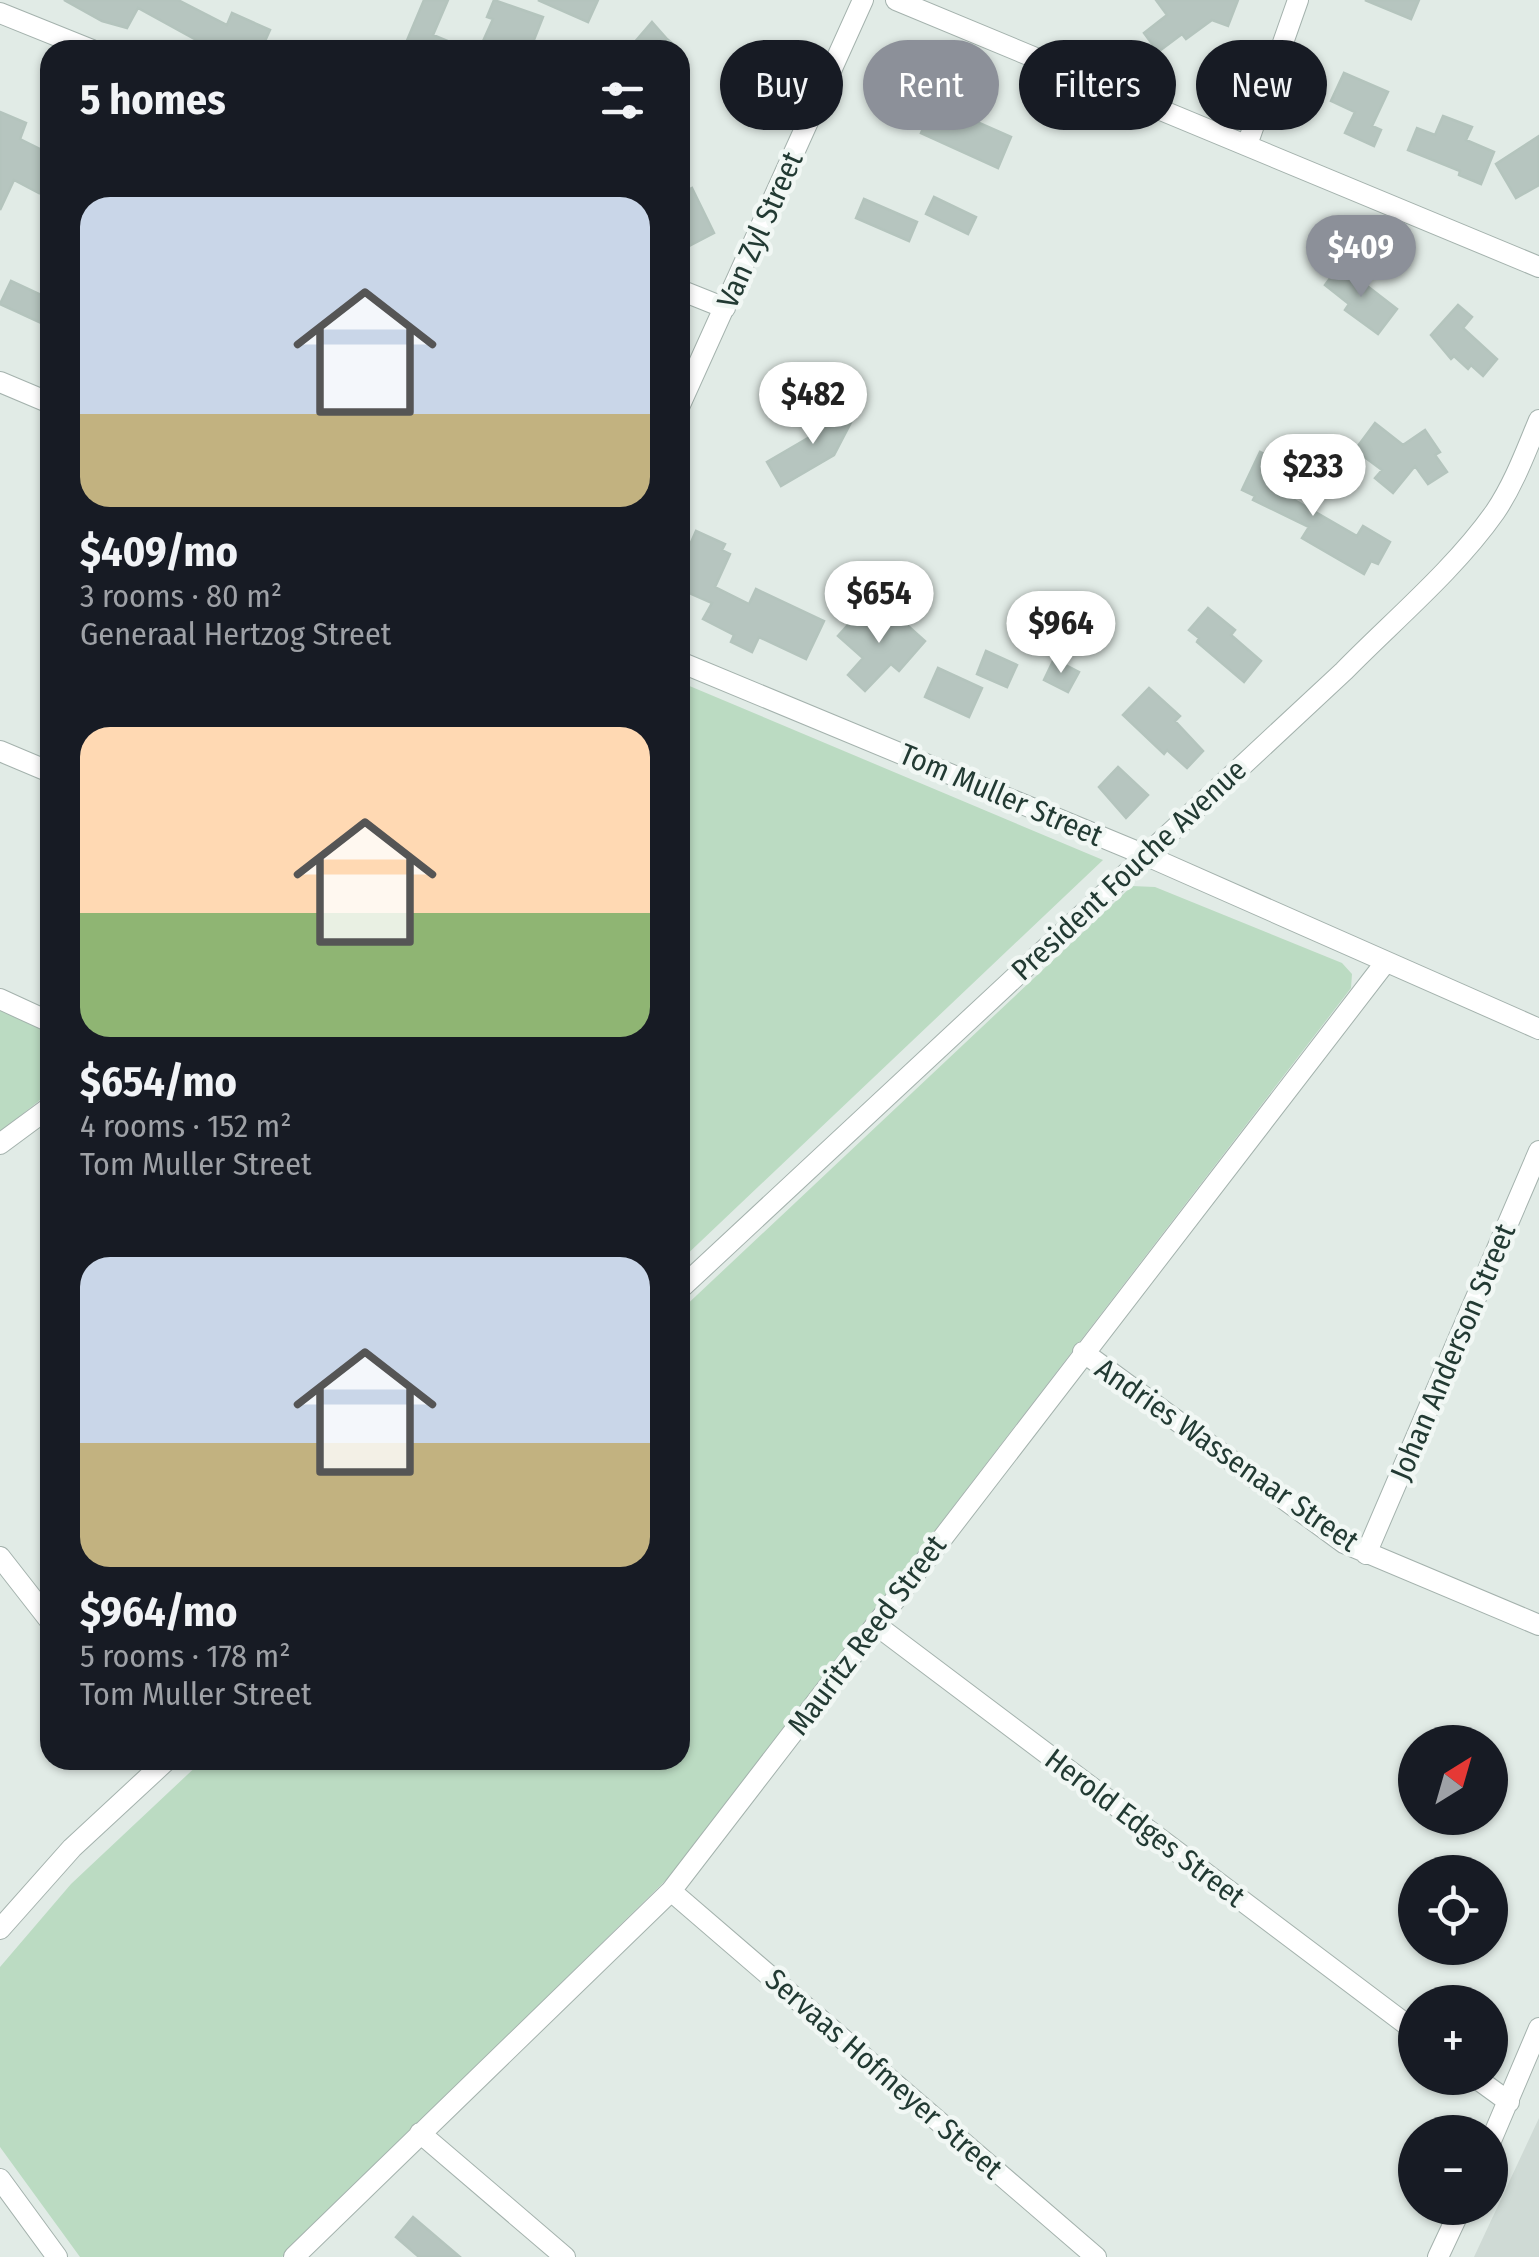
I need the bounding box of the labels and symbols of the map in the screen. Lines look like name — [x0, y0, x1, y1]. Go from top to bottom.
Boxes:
street label: Van Zyl Street — [709, 146, 811, 314]
pin: $409 — [1302, 215, 1420, 300]
pin: $482 — [754, 362, 872, 447]
pin: $233 — [1254, 434, 1372, 519]
pin: $654 — [820, 561, 938, 646]
pin: $964 — [1002, 591, 1120, 676]
street label: Tom Muller Street — [894, 736, 1108, 854]
street label: President Fouche Avenue — [1004, 752, 1254, 988]
street label: Johan Anderson Street — [1383, 1218, 1523, 1486]
street label: Andries Wassenaar Street — [1089, 1351, 1366, 1560]
street label: Mauritz Reed Street — [780, 1528, 954, 1742]
north arrow — [1398, 1725, 1508, 1835]
street label: Herold Edges Street — [1038, 1741, 1252, 1915]
street label: Servaas Hofmeyer Street — [758, 1961, 1010, 2187]

